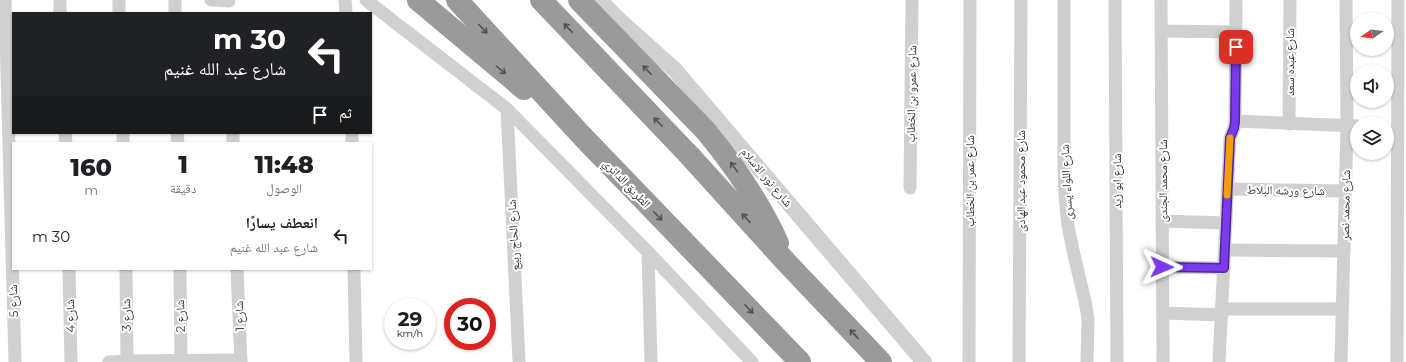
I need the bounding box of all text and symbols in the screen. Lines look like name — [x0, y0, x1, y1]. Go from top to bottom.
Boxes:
north arrow — [1350, 12, 1394, 56]
map controls — [1350, 12, 1394, 160]
text: 30 m — [213, 22, 286, 56]
one-way arrow — [563, 23, 573, 33]
one-way arrow — [479, 24, 488, 34]
icon: left — [300, 28, 352, 80]
street label: شارع عبده سعد — [1282, 28, 1298, 96]
pin — [1219, 30, 1253, 64]
icon: arrive — [1225, 36, 1247, 58]
street label: شارع عمرو بن الخطاب — [903, 45, 920, 143]
text: شارع عبد الله غنيم — [164, 58, 286, 80]
button: sound — [1350, 64, 1394, 108]
one-way arrow — [642, 65, 652, 75]
one-way arrow — [495, 66, 506, 75]
text: ثم — [339, 103, 352, 122]
icon: arrive — [309, 104, 331, 126]
button: layers — [1350, 116, 1394, 160]
one-way arrow — [653, 117, 663, 127]
street label: شارع محمود عبد الهادى — [1013, 130, 1029, 232]
street label: شارع عمر بن الخطاب — [962, 135, 978, 227]
street label: شارع محمد الجندى — [1155, 139, 1171, 223]
street label: شارع نور الاسلام — [737, 144, 796, 210]
street label: شارع اللواء يسرى — [1057, 144, 1076, 220]
text: 1 — [178, 150, 188, 179]
text: 11:48 — [255, 150, 314, 179]
text: 160 — [70, 153, 112, 182]
street label: شارع ابو زيد — [1109, 153, 1125, 209]
street label: الطريق الدائري — [598, 155, 654, 213]
one-way arrow — [730, 161, 738, 172]
street label: شارع محمد نصر — [1337, 169, 1354, 241]
text: دقيقة — [170, 180, 196, 196]
text: الوصول — [266, 180, 302, 196]
text: m — [84, 182, 98, 198]
street label: شارع ورشه البلاط — [1247, 182, 1325, 199]
street label: شارع الحاج ربيع — [504, 199, 523, 271]
one-way arrow — [654, 210, 663, 221]
text: انعطف يسارًا — [246, 213, 318, 232]
one-way arrow — [742, 213, 751, 223]
icon: left — [330, 225, 352, 247]
text: 30 m — [32, 227, 70, 246]
text: شارع عبد الله غنيم — [230, 239, 318, 255]
position arrow — [1141, 246, 1183, 288]
street label: شارع 5 — [5, 284, 22, 318]
street label: شارع 3 — [118, 298, 135, 332]
speed limit sign: 30 — [444, 298, 496, 350]
street label: شارع 4 — [62, 299, 79, 333]
street label: شارع 2 — [172, 299, 189, 333]
street label: شارع 1 — [231, 300, 248, 331]
one-way arrow — [744, 304, 754, 314]
text: 29 — [398, 307, 422, 331]
text: km/h — [397, 327, 423, 340]
one-way arrow — [849, 329, 859, 339]

